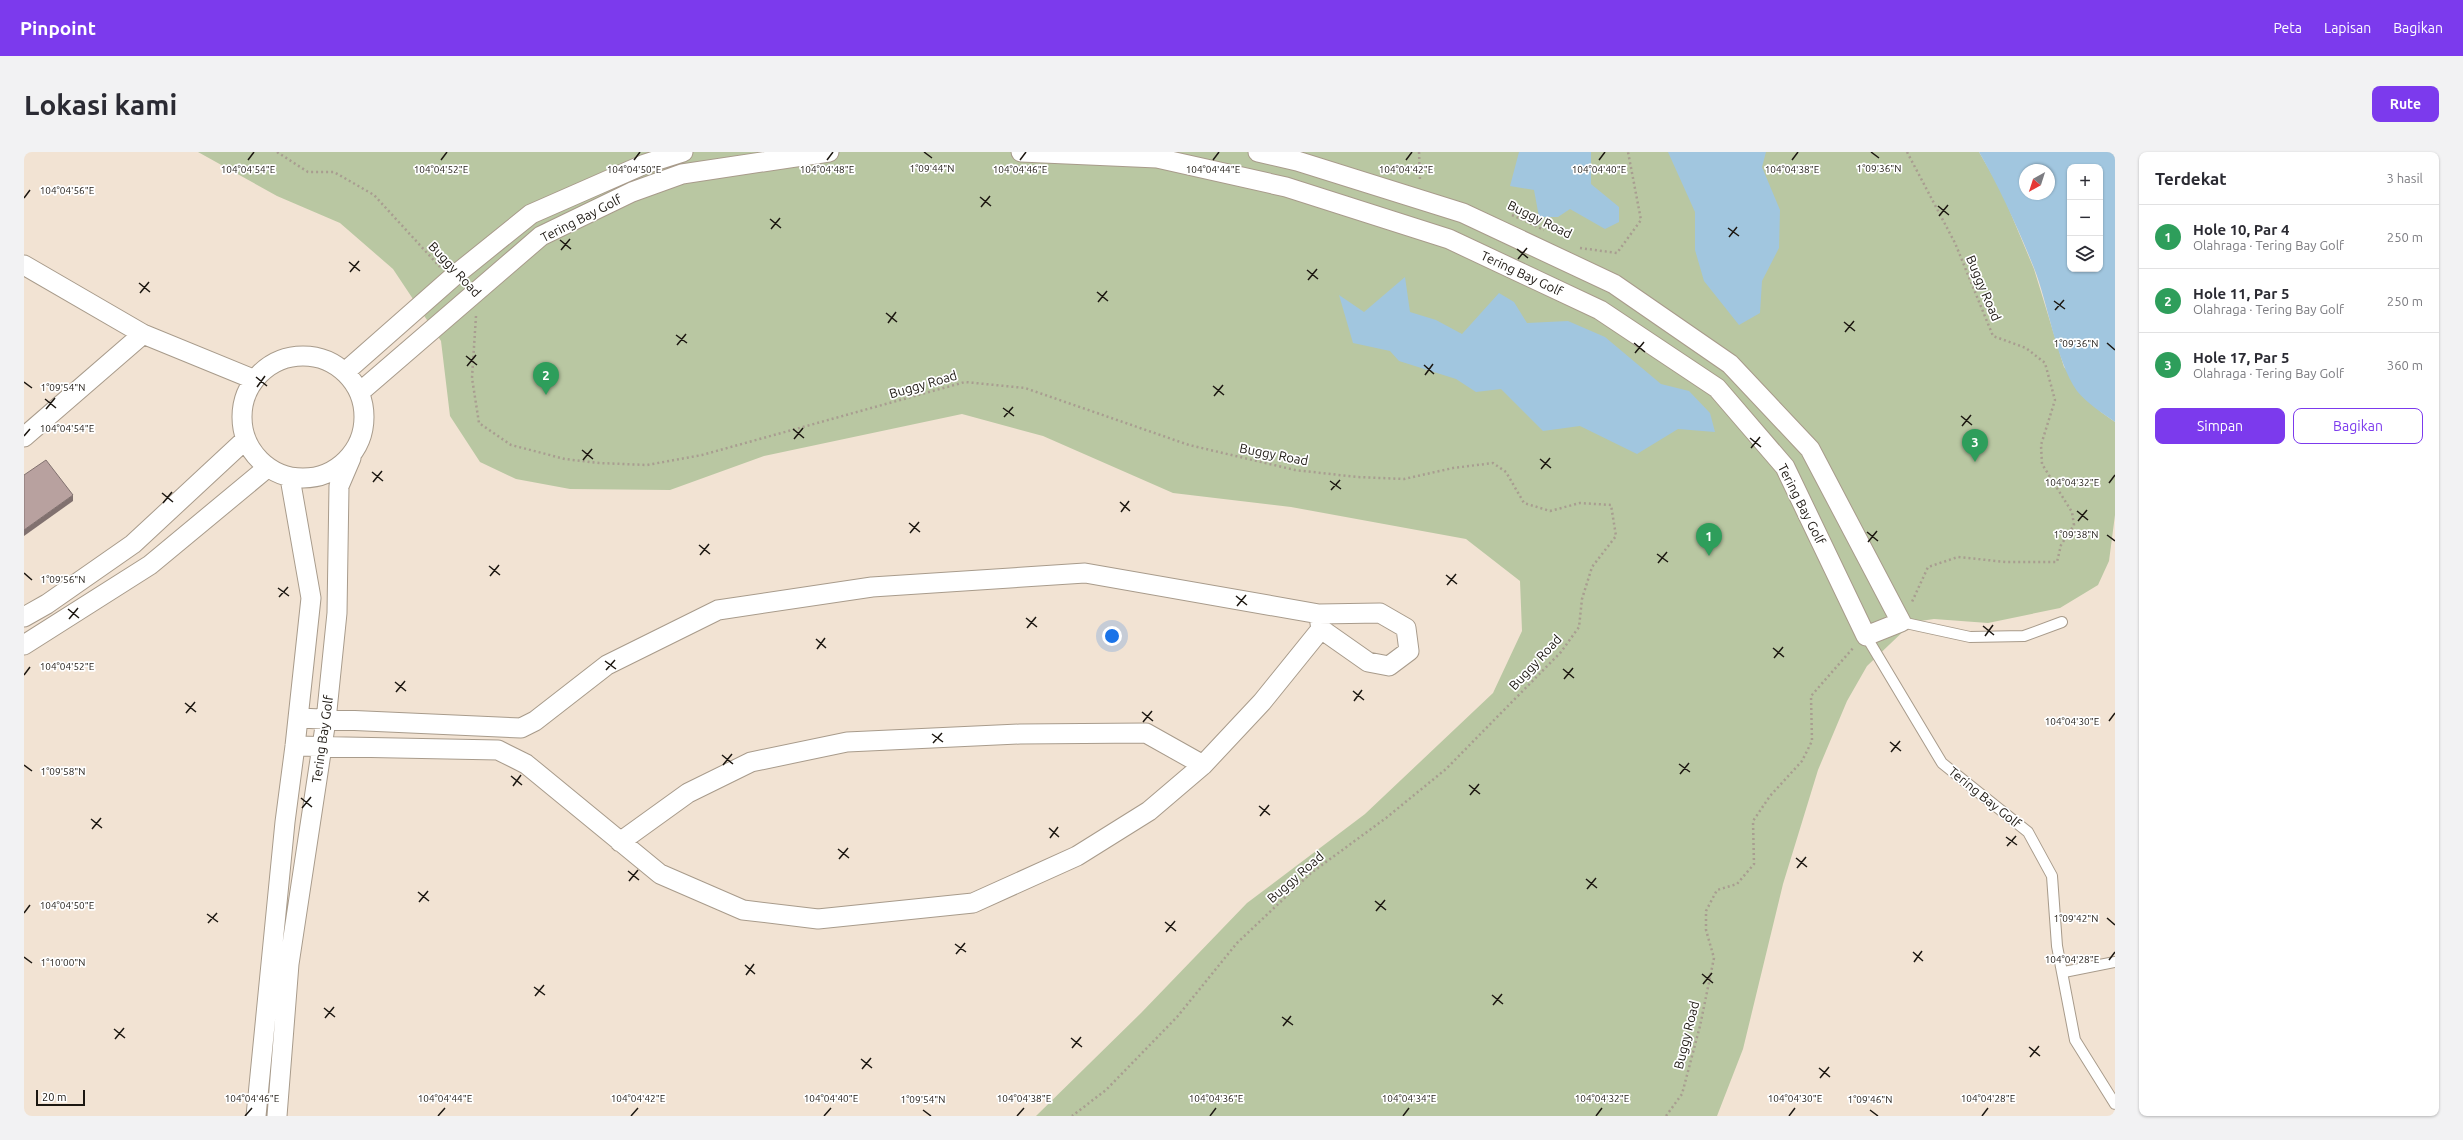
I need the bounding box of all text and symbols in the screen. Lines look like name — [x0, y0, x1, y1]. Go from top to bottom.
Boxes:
text: Pinpoint — [20, 17, 96, 39]
text: Peta — [2274, 20, 2302, 36]
text: Lapisan — [2324, 20, 2371, 36]
text: Bagikan — [2393, 20, 2443, 36]
button: Rute — [2372, 86, 2439, 122]
text: Lokasi kami — [24, 89, 177, 120]
text: 1°09'44"N — [910, 163, 954, 174]
text: 1°09'36"N — [1857, 163, 1901, 174]
text: 104°04'54"E — [221, 164, 276, 175]
text: 104°04'52"E — [414, 164, 469, 175]
text: 104°04'50"E — [607, 164, 662, 175]
text: 104°04'48"E — [800, 164, 855, 175]
text: 104°04'46"E — [993, 164, 1048, 175]
text: 104°04'44"E — [1186, 164, 1241, 175]
text: 104°04'42"E — [1379, 164, 1434, 175]
text: 104°04'40"E — [1572, 164, 1627, 175]
text: 104°04'38"E — [1765, 164, 1820, 175]
north arrow — [2019, 164, 2055, 200]
map controls — [2067, 164, 2103, 272]
button: + — [2067, 164, 2103, 200]
text: Terdekat — [2155, 169, 2227, 188]
text: 3 hasil — [2386, 171, 2423, 185]
text: 104°04'56"E — [40, 185, 95, 196]
street label: Tering Bay Golf — [538, 192, 624, 244]
street label: Buggy Road — [1506, 197, 1574, 241]
button: − — [2067, 200, 2103, 236]
text: Hole 10, Par 4 — [2193, 221, 2289, 238]
text: 1 — [2164, 230, 2172, 244]
text: 250 m — [2387, 230, 2423, 244]
button: layers — [2067, 236, 2103, 272]
text: Olahraga · Tering Bay Golf — [2193, 238, 2344, 252]
street label: Buggy Road — [426, 239, 484, 299]
street label: Tering Bay Golf — [1479, 248, 1565, 298]
street label: Buggy Road — [1964, 253, 2004, 323]
text: Hole 11, Par 5 — [2193, 285, 2289, 302]
text: 2 — [2164, 294, 2172, 308]
text: 250 m — [2387, 294, 2423, 308]
text: Olahraga · Tering Bay Golf — [2193, 302, 2344, 316]
text: 1°09'36"N — [2054, 338, 2098, 349]
text: Hole 17, Par 5 — [2193, 349, 2289, 366]
text: 3 — [2164, 358, 2172, 372]
text: 360 m — [2387, 358, 2423, 372]
pin: 2 — [533, 362, 559, 395]
text: Olahraga · Tering Bay Golf — [2193, 366, 2344, 380]
street label: Buggy Road — [888, 368, 958, 400]
text: 1°09'54"N — [41, 382, 85, 393]
button: Simpan — [2155, 408, 2285, 444]
button: Bagikan — [2293, 408, 2423, 444]
text: 104°04'54"E — [40, 423, 95, 434]
pin: 3 — [1962, 429, 1988, 462]
street label: Buggy Road — [1238, 440, 1310, 468]
street label: Tering Bay Golf — [1776, 461, 1828, 547]
text: 104°04'32"E — [2045, 477, 2100, 488]
pin: 1 — [1696, 523, 1722, 556]
text: 1°09'38"N — [2054, 529, 2098, 540]
text: 1°09'56"N — [41, 574, 85, 585]
your location — [1102, 626, 1122, 646]
street label: Buggy Road — [1506, 632, 1564, 692]
text: 104°04'52"E — [40, 661, 95, 672]
street label: Tering Bay Golf — [309, 694, 335, 784]
text: 104°04'30"E — [2045, 716, 2100, 727]
street label: Tering Bay Golf — [1946, 764, 2024, 830]
text: 1°09'58"N — [41, 766, 85, 777]
street label: Buggy Road — [1264, 849, 1326, 905]
text: 104°04'50"E — [40, 900, 95, 911]
text: 1°09'42"N — [2054, 913, 2098, 924]
text: 104°04'28"E — [2045, 954, 2100, 965]
text: 1°10'00"N — [41, 957, 85, 968]
street label: Buggy Road — [1671, 999, 1701, 1071]
scale bar — [36, 1088, 85, 1107]
text: 20 m — [42, 1091, 66, 1103]
text: 104°04'46"E — [225, 1093, 280, 1104]
text: 104°04'44"E — [418, 1093, 473, 1104]
text: 104°04'42"E — [611, 1093, 666, 1104]
text: 104°04'40"E — [804, 1093, 859, 1104]
text: 104°04'38"E — [997, 1093, 1052, 1104]
text: 104°04'36"E — [1189, 1093, 1244, 1104]
text: 104°04'34"E — [1382, 1093, 1437, 1104]
text: 104°04'32"E — [1575, 1093, 1630, 1104]
text: 104°04'30"E — [1768, 1093, 1823, 1104]
text: 104°04'28"E — [1961, 1093, 2016, 1104]
text: 1°09'54"N — [901, 1094, 945, 1105]
text: 1°09'46"N — [1848, 1094, 1892, 1105]

